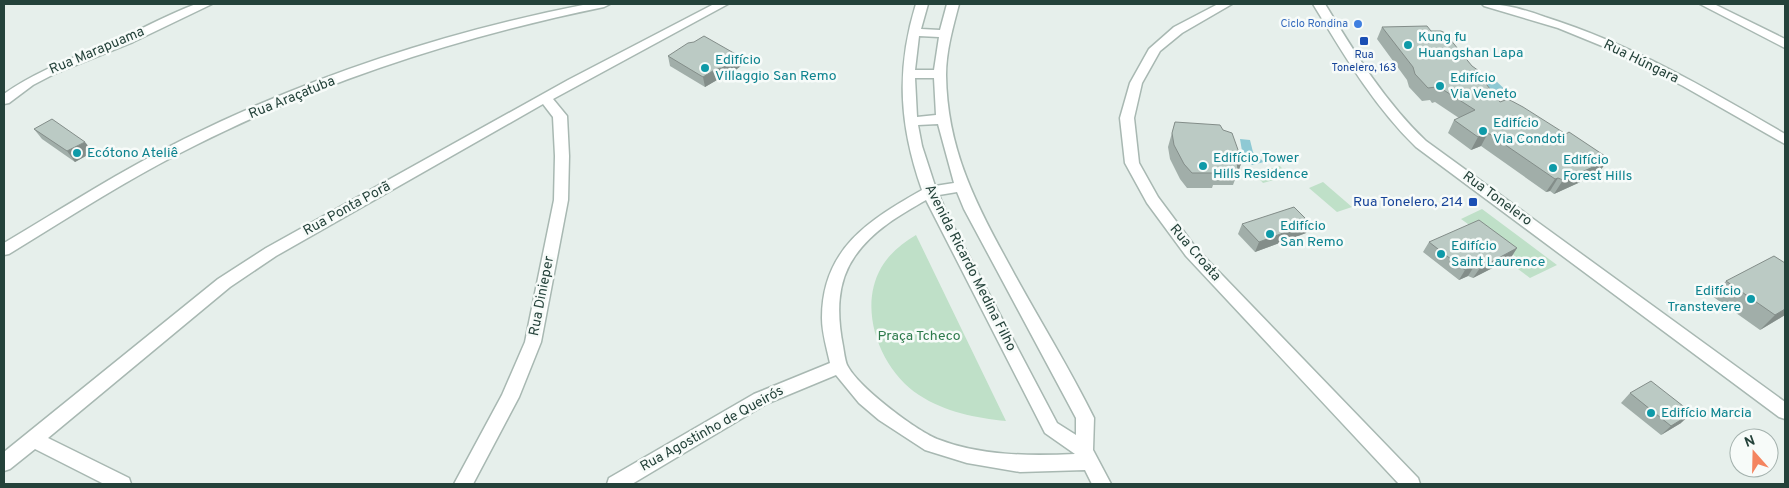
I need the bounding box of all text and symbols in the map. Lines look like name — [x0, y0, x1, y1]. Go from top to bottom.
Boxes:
place label: Ciclo Rondina — [1280, 17, 1348, 31]
marker: Ciclo Rondina — [1352, 18, 1364, 30]
street label: Rua Marapuama — [47, 23, 147, 79]
place label: Kung fu Huangshan Lapa — [1418, 29, 1523, 62]
marker: Rua Tonelero, 163 — [1358, 35, 1370, 47]
street label: Rua Húngara — [1601, 36, 1681, 88]
marker: Kung fu Huangshan Lapa — [1402, 39, 1414, 51]
place label: Rua Tonelero, 163 — [1332, 48, 1397, 75]
place label: Edifício Villaggio San Remo — [715, 52, 837, 85]
marker: Edifício Villaggio San Remo — [699, 62, 711, 74]
place label: Edifício Via Veneto — [1450, 70, 1517, 103]
street label: Rua Araçatuba — [246, 73, 338, 123]
marker: Edifício Via Veneto — [1434, 80, 1446, 92]
place label: Edifício Via Condoti — [1493, 115, 1565, 148]
marker: Edifício Via Condoti — [1477, 125, 1489, 137]
place label: Ecótono Ateliê — [87, 145, 178, 162]
marker: Ecótono Ateliê — [71, 147, 83, 159]
place label: Edifício Tower Hills Residence — [1213, 150, 1308, 183]
place label: Edifício Forest Hills — [1563, 152, 1632, 185]
marker: Edifício Tower Hills Residence — [1197, 160, 1209, 172]
marker: Edifício Forest Hills — [1547, 162, 1559, 174]
street label: Rua Tonelero — [1459, 168, 1535, 230]
street label: Rua Ponta Porã — [300, 178, 394, 240]
street label: Avenida Ricardo Medina Filho — [920, 182, 1020, 354]
place label: Rua Tonelero, 214 — [1353, 194, 1463, 211]
marker: Rua Tonelero, 214 — [1467, 196, 1479, 208]
place label: Edifício San Remo — [1280, 218, 1344, 251]
street label: Rua Croata — [1166, 221, 1224, 285]
marker: Edifício San Remo — [1264, 228, 1276, 240]
place label: Edifício Saint Laurence — [1451, 238, 1545, 271]
marker: Edifício Saint Laurence — [1435, 248, 1447, 260]
street label: Rua Dinieper — [526, 254, 558, 337]
place label: Edifício Transtevere — [1667, 283, 1741, 316]
marker: Edifício Transtevere — [1745, 293, 1757, 305]
park label: Praça Tcheco — [877, 328, 961, 345]
street label: Rua Agostinho de Queirós — [637, 382, 787, 476]
place label: Edifício Marcia — [1661, 405, 1752, 422]
marker: Edifício Marcia — [1645, 407, 1657, 419]
north arrow — [1729, 428, 1779, 478]
text: N — [1742, 432, 1758, 452]

